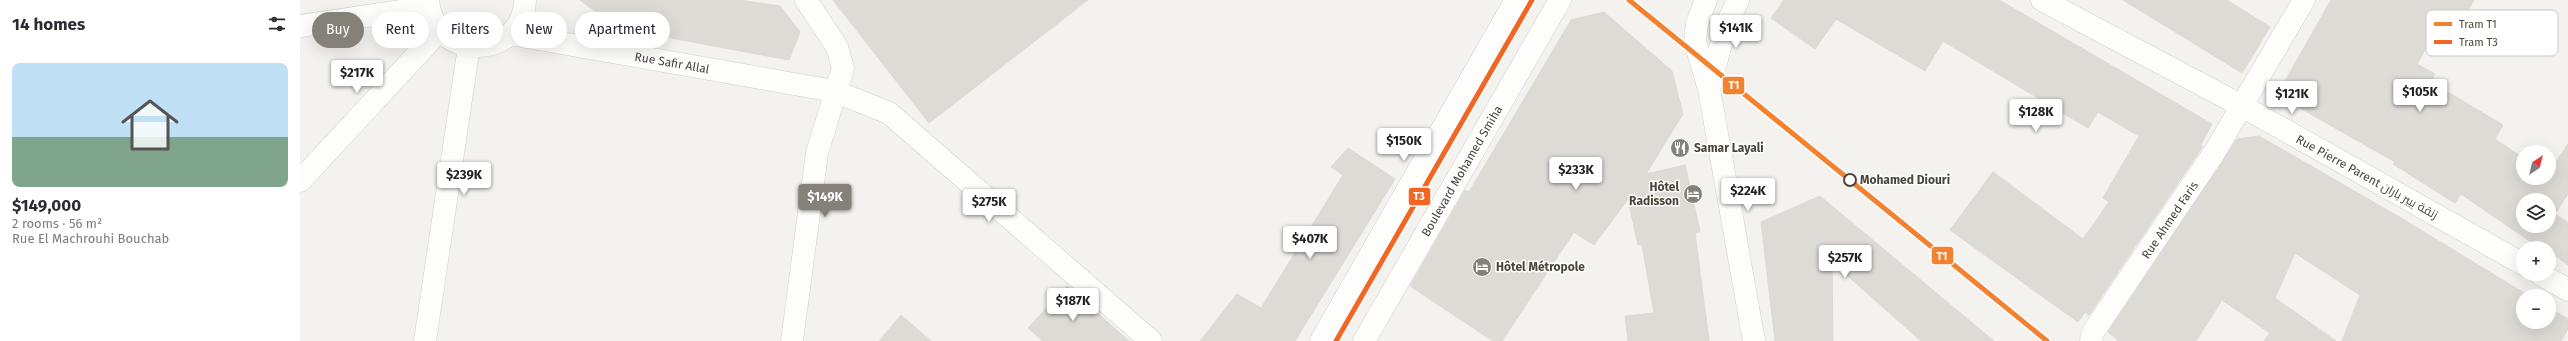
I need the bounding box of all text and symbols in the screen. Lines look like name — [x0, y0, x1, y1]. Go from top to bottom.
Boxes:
legend — [2426, 10, 2558, 56]
chip: Buy — [312, 12, 364, 48]
chip: Rent — [372, 12, 429, 48]
chip: Filters — [437, 12, 503, 48]
chip: New — [511, 12, 567, 48]
chip: Apartment — [575, 12, 670, 48]
icon: filters — [266, 13, 288, 35]
text: 14 homes — [12, 14, 85, 35]
pin: $141K — [1708, 15, 1764, 49]
text: Tram T1 — [2459, 18, 2497, 31]
text: $141K — [1719, 20, 1753, 35]
text: Tram T3 — [2459, 36, 2498, 49]
street label: Rue Safir Allal — [634, 50, 711, 77]
pin: $217K — [329, 60, 385, 94]
text: $217K — [340, 65, 374, 80]
line badge: T1 — [1722, 76, 1745, 95]
text: T1 — [1729, 79, 1739, 92]
pin: $105K — [2392, 79, 2448, 113]
pin: $121K — [2264, 81, 2320, 115]
text: $105K — [2402, 84, 2438, 99]
text: $121K — [2275, 86, 2309, 101]
icon: home — [114, 89, 186, 161]
pin: $128K — [2008, 99, 2064, 133]
street label: Boulevard Mohamed Smiha — [1419, 103, 1505, 239]
text: $128K — [2018, 104, 2054, 119]
pin: $150K — [1376, 128, 1432, 162]
street label: Rue Pierre Parent زنقة بيير باران — [2294, 132, 2440, 222]
text: $150K — [1386, 133, 1422, 148]
restaurant icon: Samar Layali — [1669, 137, 1691, 159]
place label: Samar Layali — [1694, 141, 1764, 155]
north arrow — [2516, 145, 2556, 185]
map controls — [2516, 145, 2556, 329]
pin: $233K — [1548, 157, 1604, 191]
pin: $239K — [436, 162, 492, 196]
text: $233K — [1558, 162, 1594, 177]
text: $239K — [446, 167, 482, 182]
marker: Mohamed Diouri — [1843, 173, 1857, 187]
place label: Mohamed Diouri — [1860, 173, 1950, 187]
pin: $224K — [1720, 178, 1776, 212]
street label: Rue Ahmed Faris — [2139, 178, 2201, 261]
place label: Hôtel Radisson — [1629, 180, 1679, 208]
hotel icon: Hôtel Radisson — [1682, 183, 1704, 205]
text: $224K — [1730, 183, 1766, 198]
pin: $149K — [797, 184, 853, 218]
line badge: T3 — [1408, 187, 1431, 206]
text: $149K — [807, 189, 843, 204]
pin: $275K — [961, 189, 1017, 223]
text: T3 — [1413, 190, 1425, 203]
button: layers — [2516, 193, 2556, 233]
text: $275K — [972, 194, 1006, 209]
text: $149,000 — [12, 195, 81, 216]
text: 2 rooms · 56 m² — [12, 216, 102, 231]
pin: $407K — [1282, 226, 1338, 260]
text: Rue El Machrouhi Bouchab — [12, 231, 169, 246]
text: $407K — [1292, 231, 1328, 246]
button: + — [2516, 241, 2556, 281]
pin: $257K — [1817, 245, 1873, 279]
line badge: T1 — [1931, 246, 1954, 265]
text: $257K — [1828, 250, 1862, 265]
text: T1 — [1937, 250, 1947, 263]
hotel icon: Hôtel Métropole — [1471, 256, 1493, 278]
place label: Hôtel Métropole — [1496, 260, 1585, 274]
pin: $187K — [1045, 288, 1101, 322]
button: − — [2516, 289, 2556, 329]
text: $187K — [1056, 293, 1090, 308]

